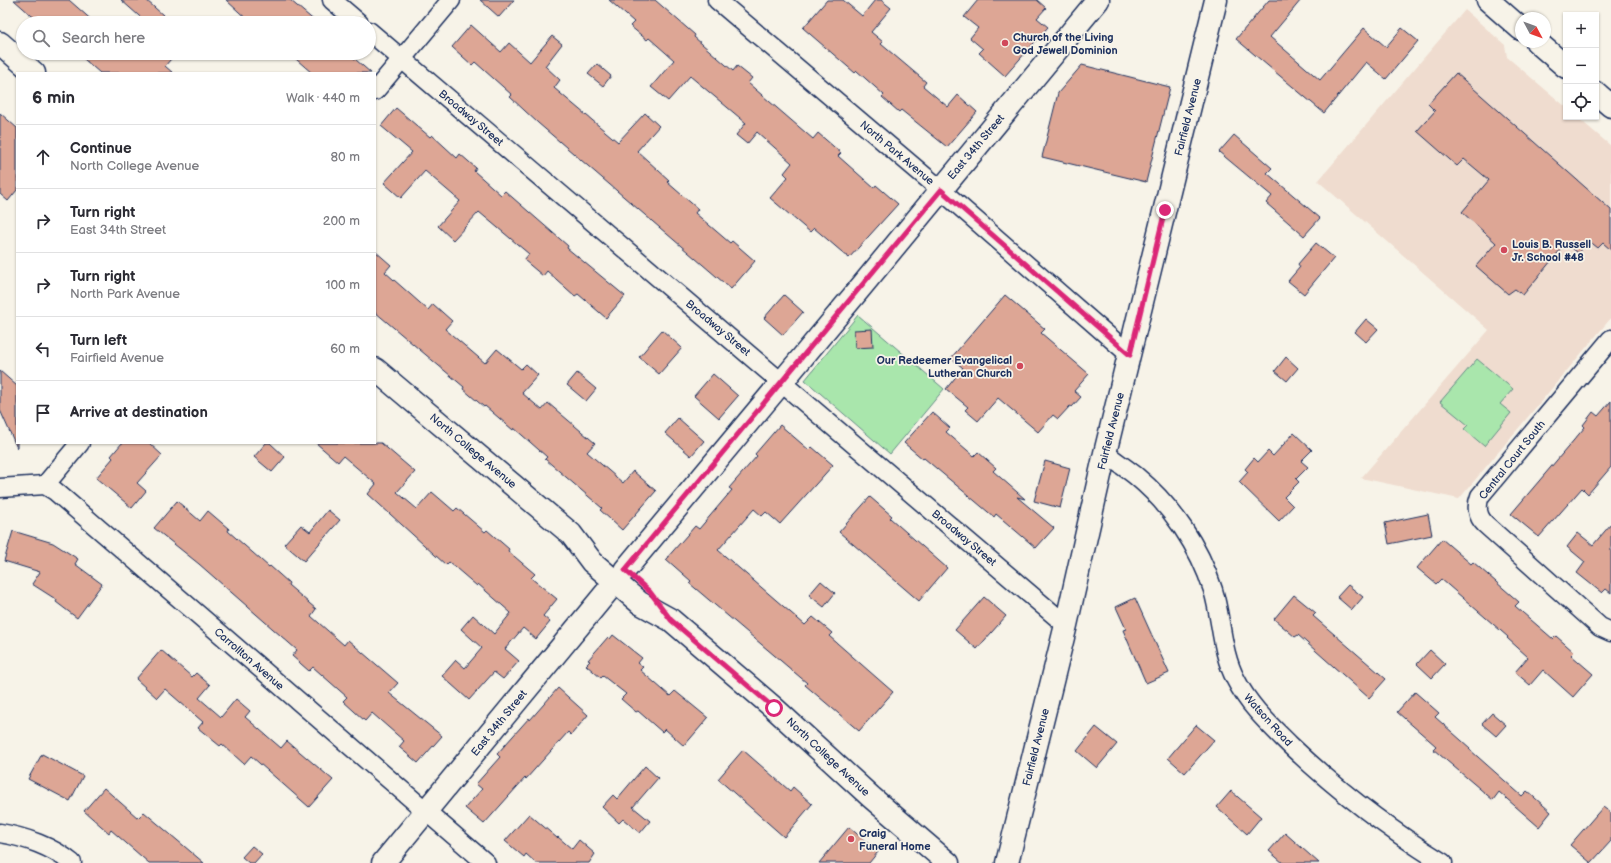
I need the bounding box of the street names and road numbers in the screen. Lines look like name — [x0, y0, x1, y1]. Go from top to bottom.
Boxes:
street label: Fairfield Avenue — [1172, 76, 1204, 157]
street label: Broadway Street — [436, 87, 506, 149]
street label: East 34th Street — [945, 111, 1007, 182]
street label: North Park Avenue — [857, 118, 937, 188]
street label: Broadway Street — [683, 297, 753, 359]
street label: Fairfield Avenue — [1095, 390, 1127, 471]
street label: North College Avenue — [427, 411, 519, 491]
street label: Central Court South — [1476, 418, 1548, 502]
street label: Broadway Street — [929, 507, 999, 569]
street label: Carrollton Avenue — [211, 625, 287, 693]
street label: East 34th Street — [468, 687, 530, 759]
street label: Watson Road — [1241, 691, 1295, 749]
street label: Fairfield Avenue — [1020, 706, 1052, 787]
street label: North College Avenue — [784, 715, 873, 799]

